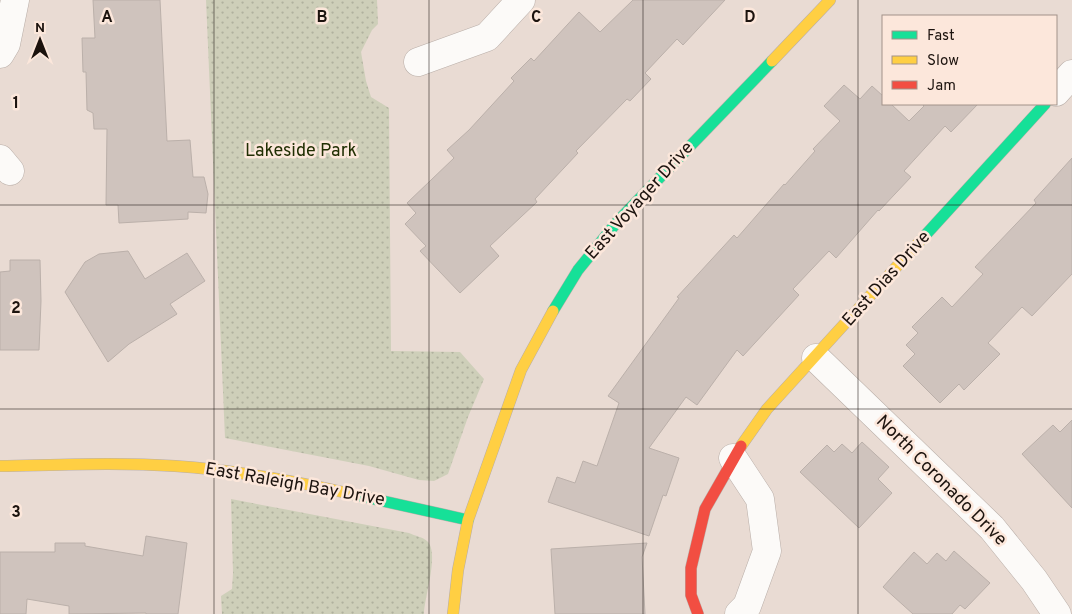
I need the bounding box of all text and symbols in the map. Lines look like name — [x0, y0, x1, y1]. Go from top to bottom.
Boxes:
text: A — [101, 8, 113, 28]
text: B — [316, 8, 328, 28]
text: C — [531, 8, 541, 28]
text: D — [744, 8, 756, 28]
north arrow — [15, 15, 65, 65]
legend — [882, 15, 1057, 105]
text: N — [35, 20, 45, 37]
text: Fast — [927, 27, 955, 46]
text: Slow — [927, 52, 959, 71]
text: Jam — [927, 77, 956, 96]
text: 1 — [13, 94, 19, 114]
street label: East Voyager Drive — [581, 137, 699, 265]
park label: Lakeside Park — [245, 140, 357, 163]
street label: East Dias Drive — [838, 226, 936, 332]
text: 2 — [11, 299, 21, 319]
street label: North Coronado Drive — [871, 411, 1011, 551]
street label: East Raleigh Bay Drive — [203, 458, 387, 512]
text: 3 — [11, 503, 21, 523]

